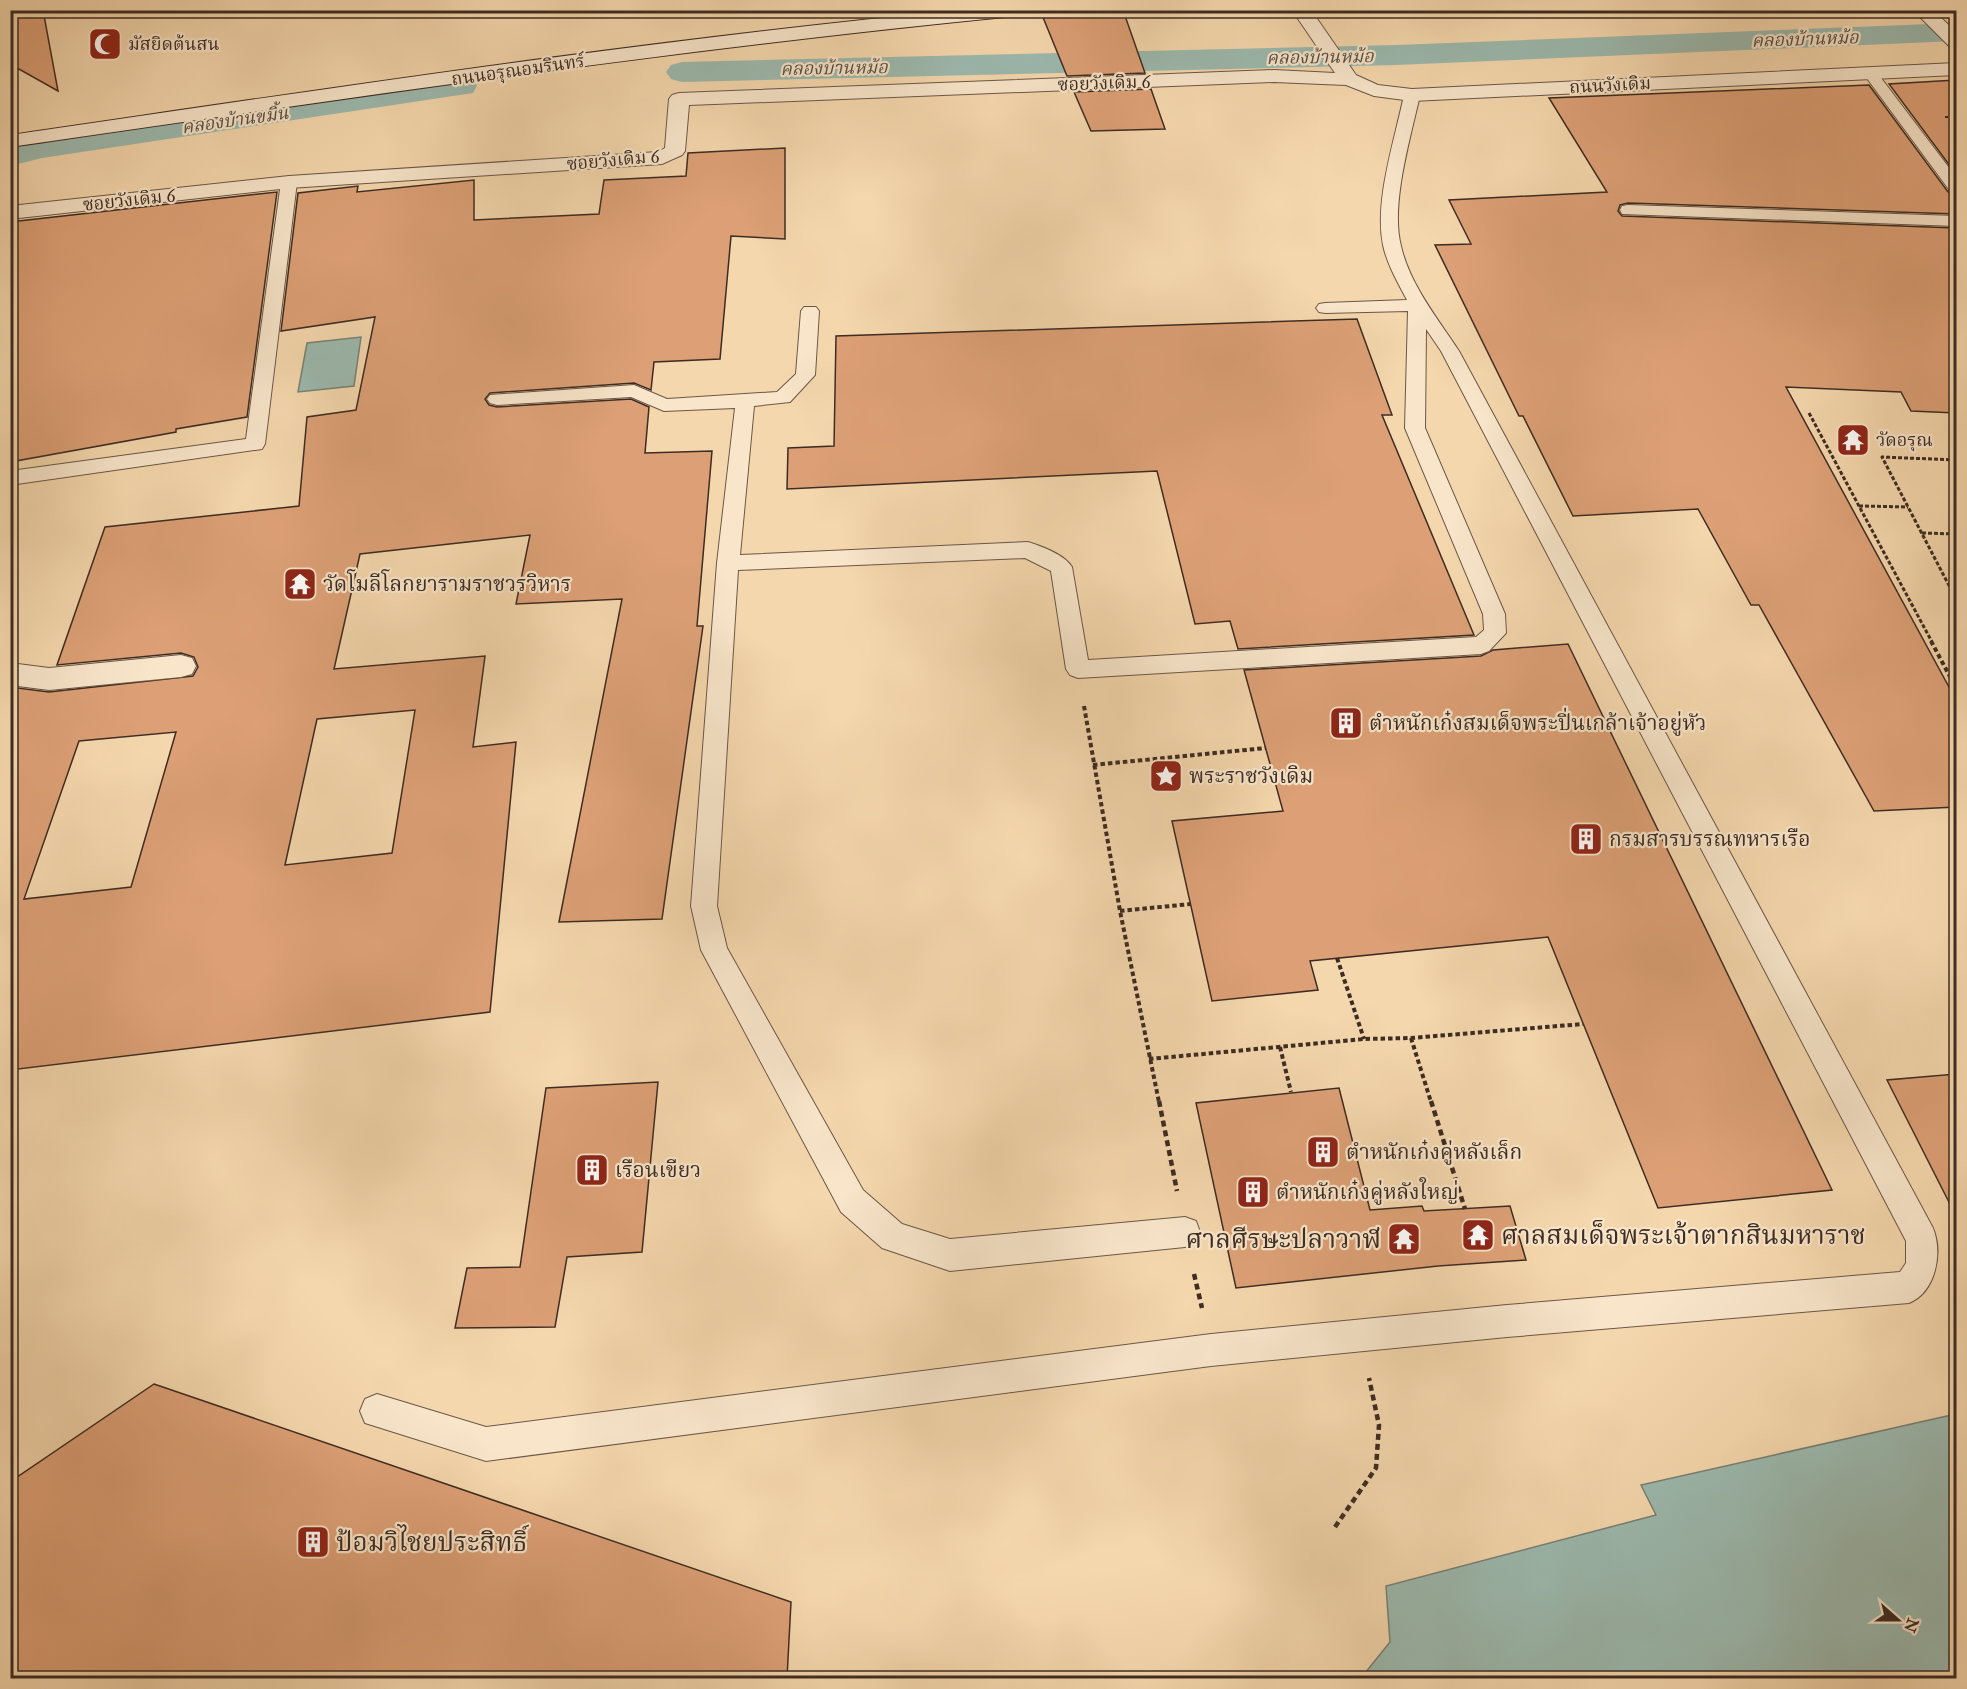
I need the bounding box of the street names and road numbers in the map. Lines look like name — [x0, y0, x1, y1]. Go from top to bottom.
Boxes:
street label: ถนนอรุณอมรินทร์ — [450, 50, 587, 91]
street label: ซอยวังเดิม 6 — [1057, 70, 1152, 96]
street label: ถนนวังเดิม — [1569, 72, 1651, 98]
street label: ซอยวังเดิม 6 — [566, 145, 661, 175]
street label: ซอยวังเดิม 6 — [82, 184, 177, 216]

